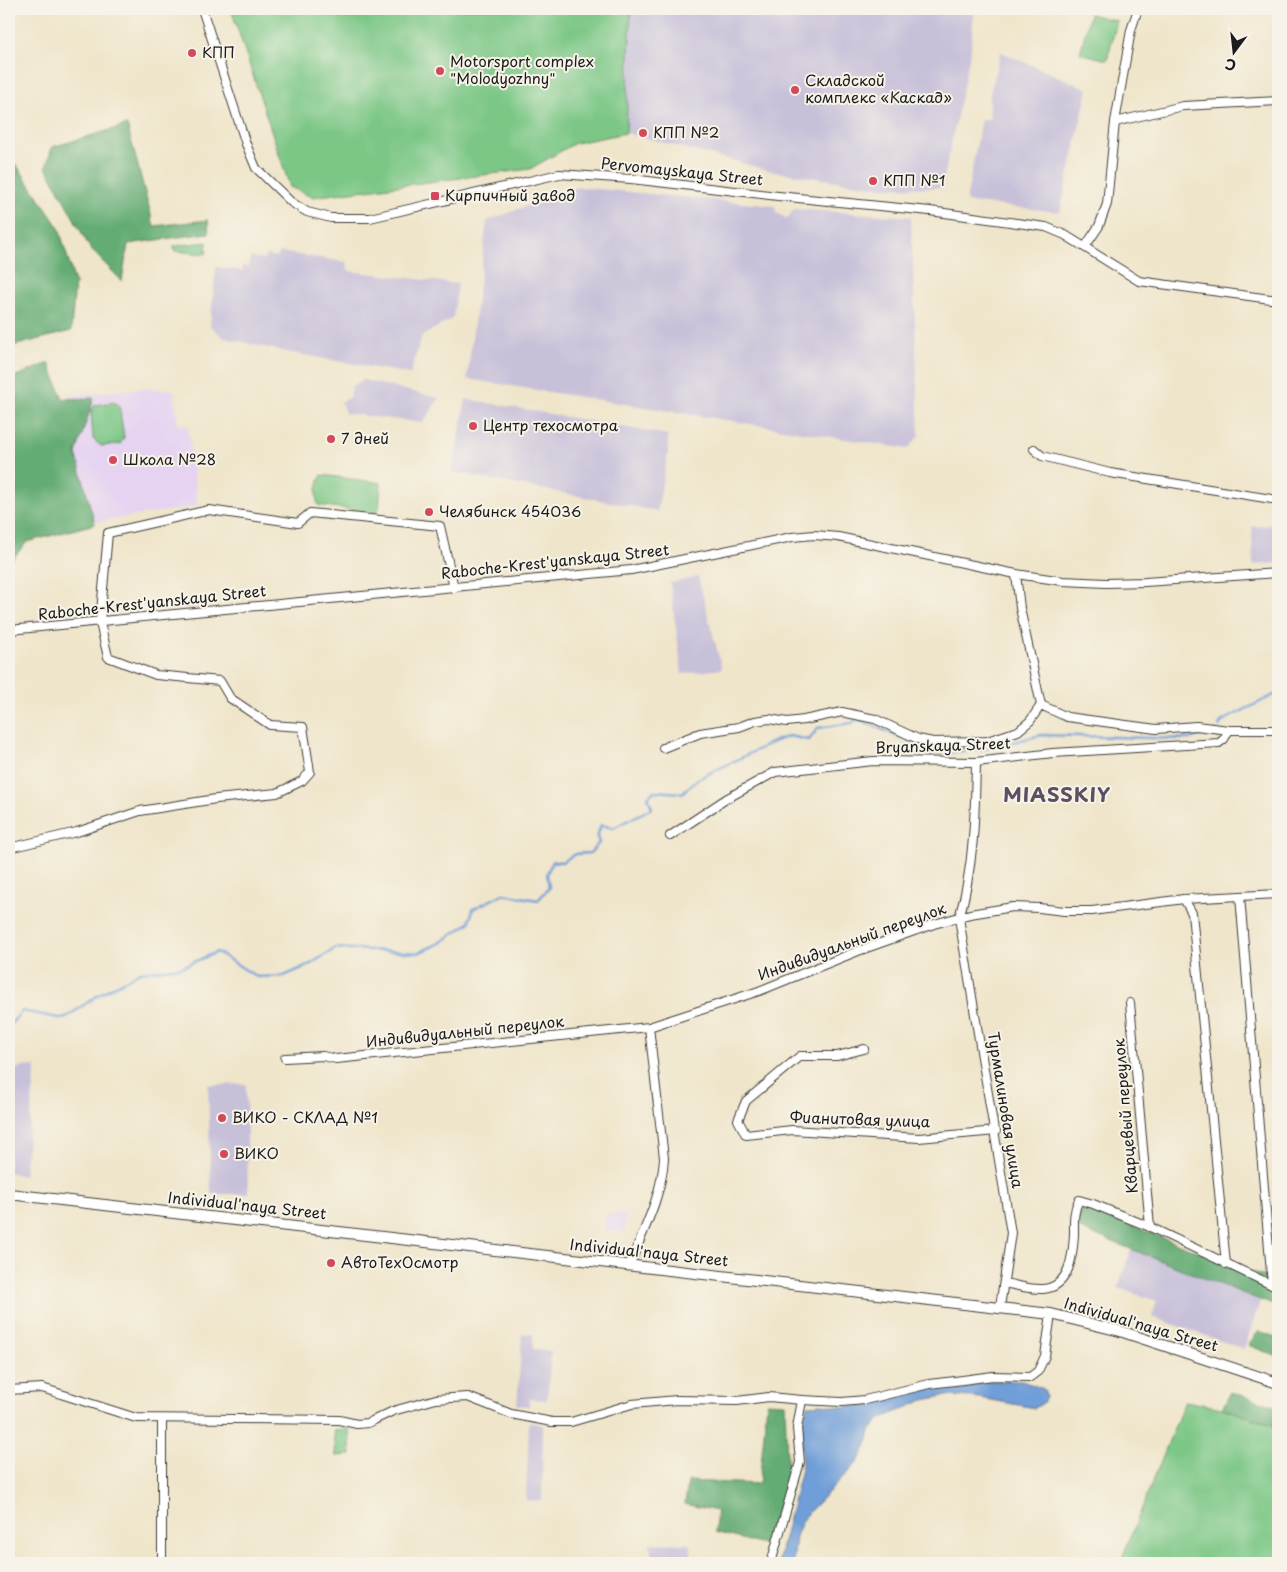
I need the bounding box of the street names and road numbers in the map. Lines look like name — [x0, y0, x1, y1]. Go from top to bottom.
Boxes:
street label: Pervomayskaya Street — [600, 151, 764, 190]
street label: Raboche-Krest'yanskaya Street — [440, 537, 670, 584]
street label: Raboche-Krest'yanskaya Street — [37, 578, 267, 625]
street label: Bryanskaya Street — [875, 731, 1011, 758]
street label: Индивидуальный переулок — [754, 896, 949, 985]
street label: Индивидуальный переулок — [365, 1009, 565, 1052]
street label: Турмалиновая улица — [983, 1030, 1030, 1190]
street label: Кварцевый переулок — [1106, 1038, 1143, 1195]
street label: Фианитовая улица — [790, 1105, 931, 1132]
street label: Individual'naya Street — [167, 1185, 328, 1224]
street label: Individual'naya Street — [569, 1232, 730, 1271]
street label: Individual'naya Street — [1062, 1291, 1221, 1357]

